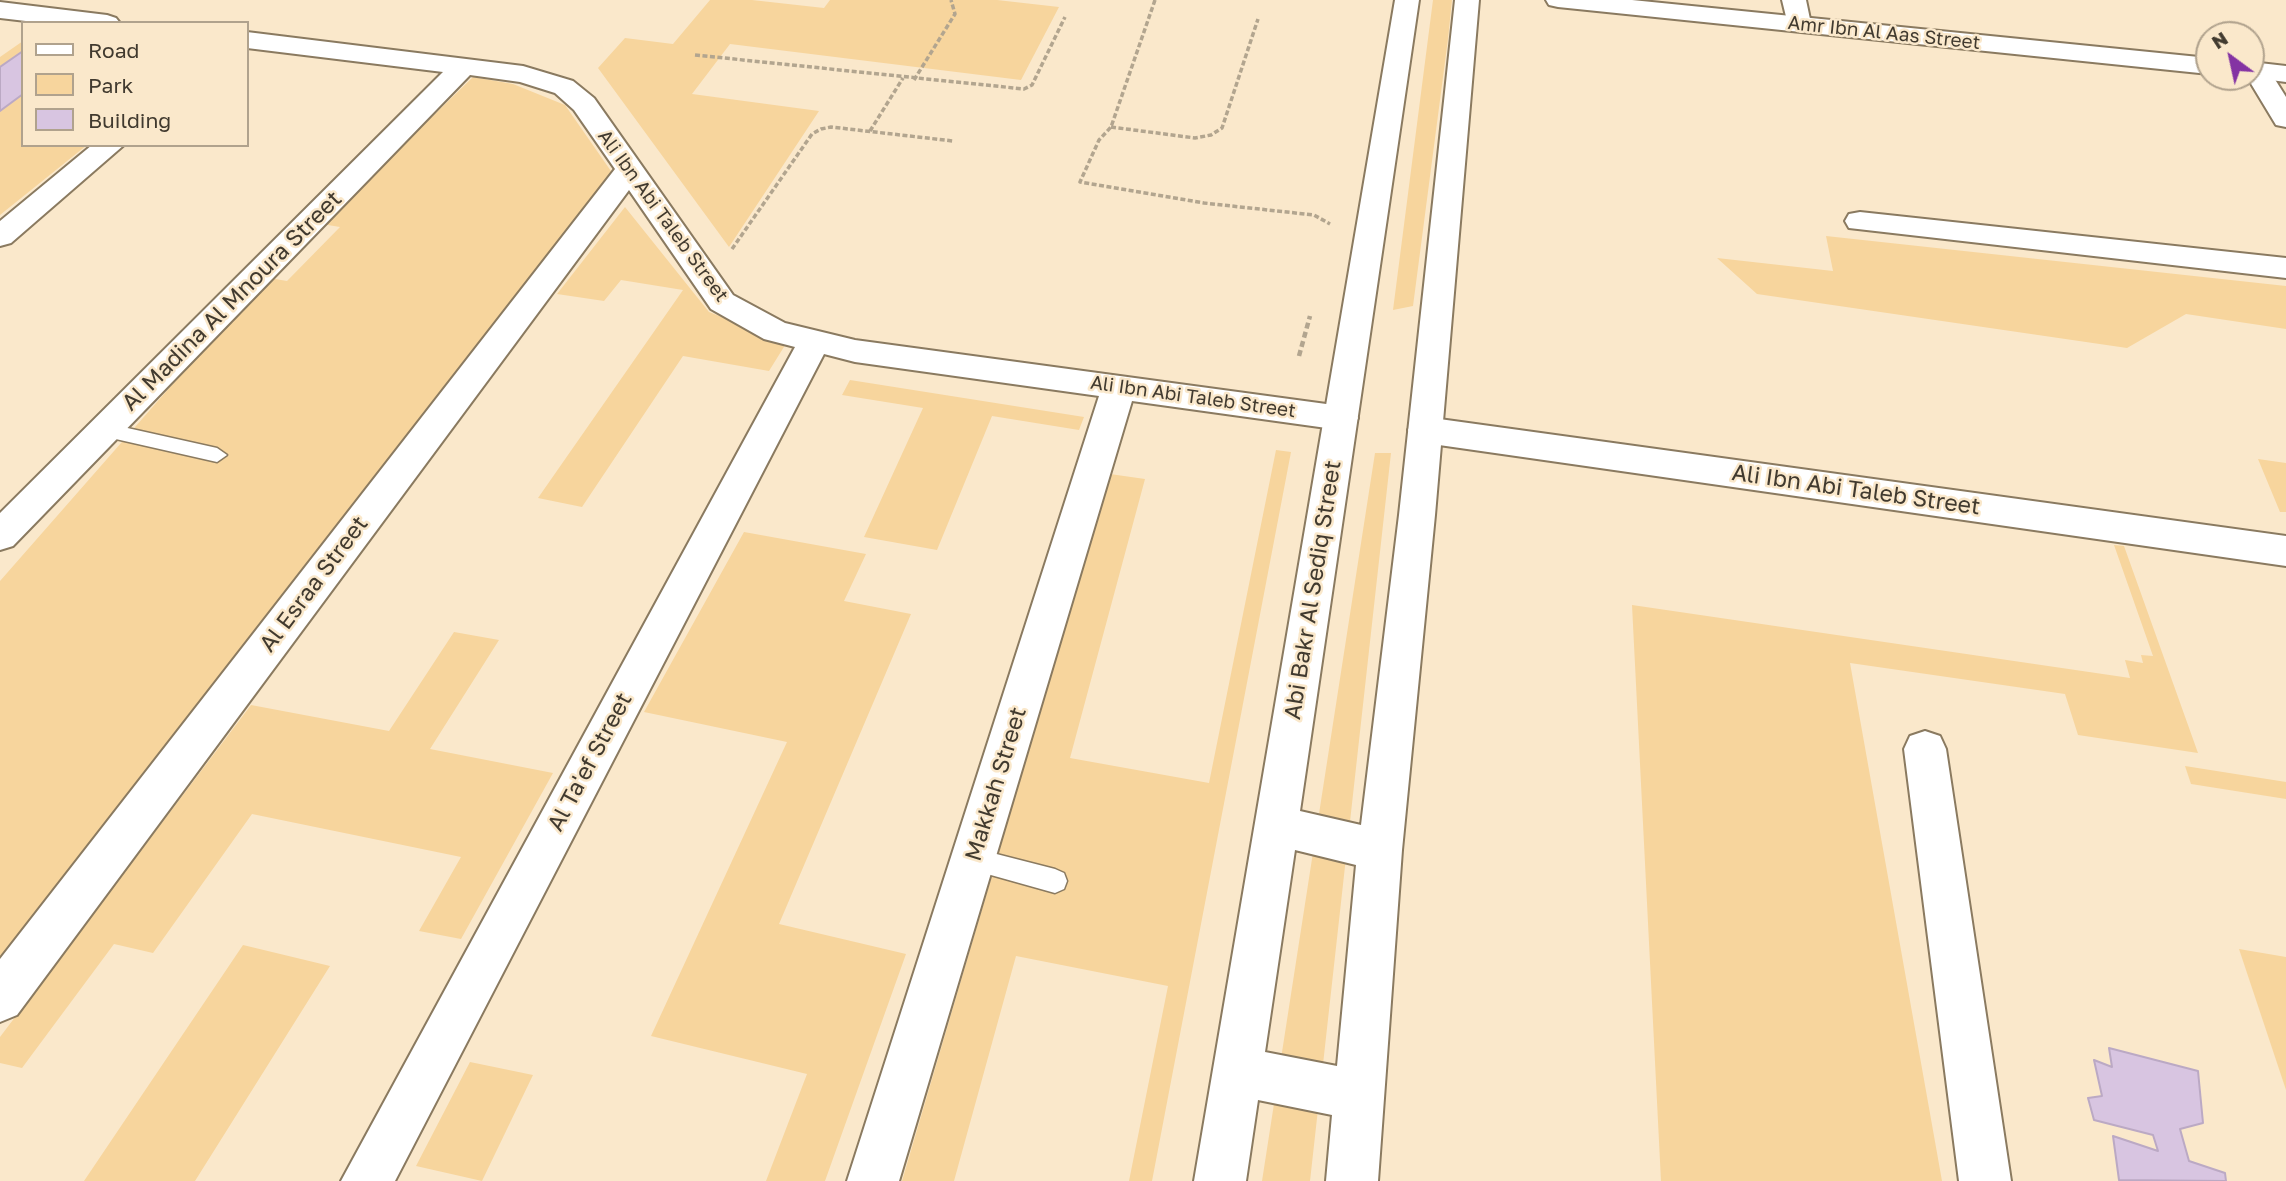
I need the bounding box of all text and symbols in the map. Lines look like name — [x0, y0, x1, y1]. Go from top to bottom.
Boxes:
street label: Amr Ibn Al Aas Street — [1787, 12, 1981, 54]
legend — [21, 21, 248, 147]
north arrow — [2195, 21, 2265, 91]
text: N — [2207, 26, 2232, 53]
text: Road — [88, 37, 139, 63]
text: Park — [88, 72, 133, 98]
text: Building — [88, 107, 171, 133]
street label: Ali Ibn Abi Taleb Street — [593, 126, 733, 306]
street label: Al Madina Al Mnoura Street — [116, 185, 348, 417]
street label: Ali Ibn Abi Taleb Street — [1089, 371, 1297, 423]
street label: Abi Bakr Al Sediq Street — [1279, 458, 1347, 722]
street label: Ali Ibn Abi Taleb Street — [1730, 459, 1982, 521]
street label: Al Esraa Street — [254, 511, 374, 657]
street label: Al Ta'ef Street — [542, 688, 638, 836]
street label: Makkah Street — [959, 704, 1033, 864]

